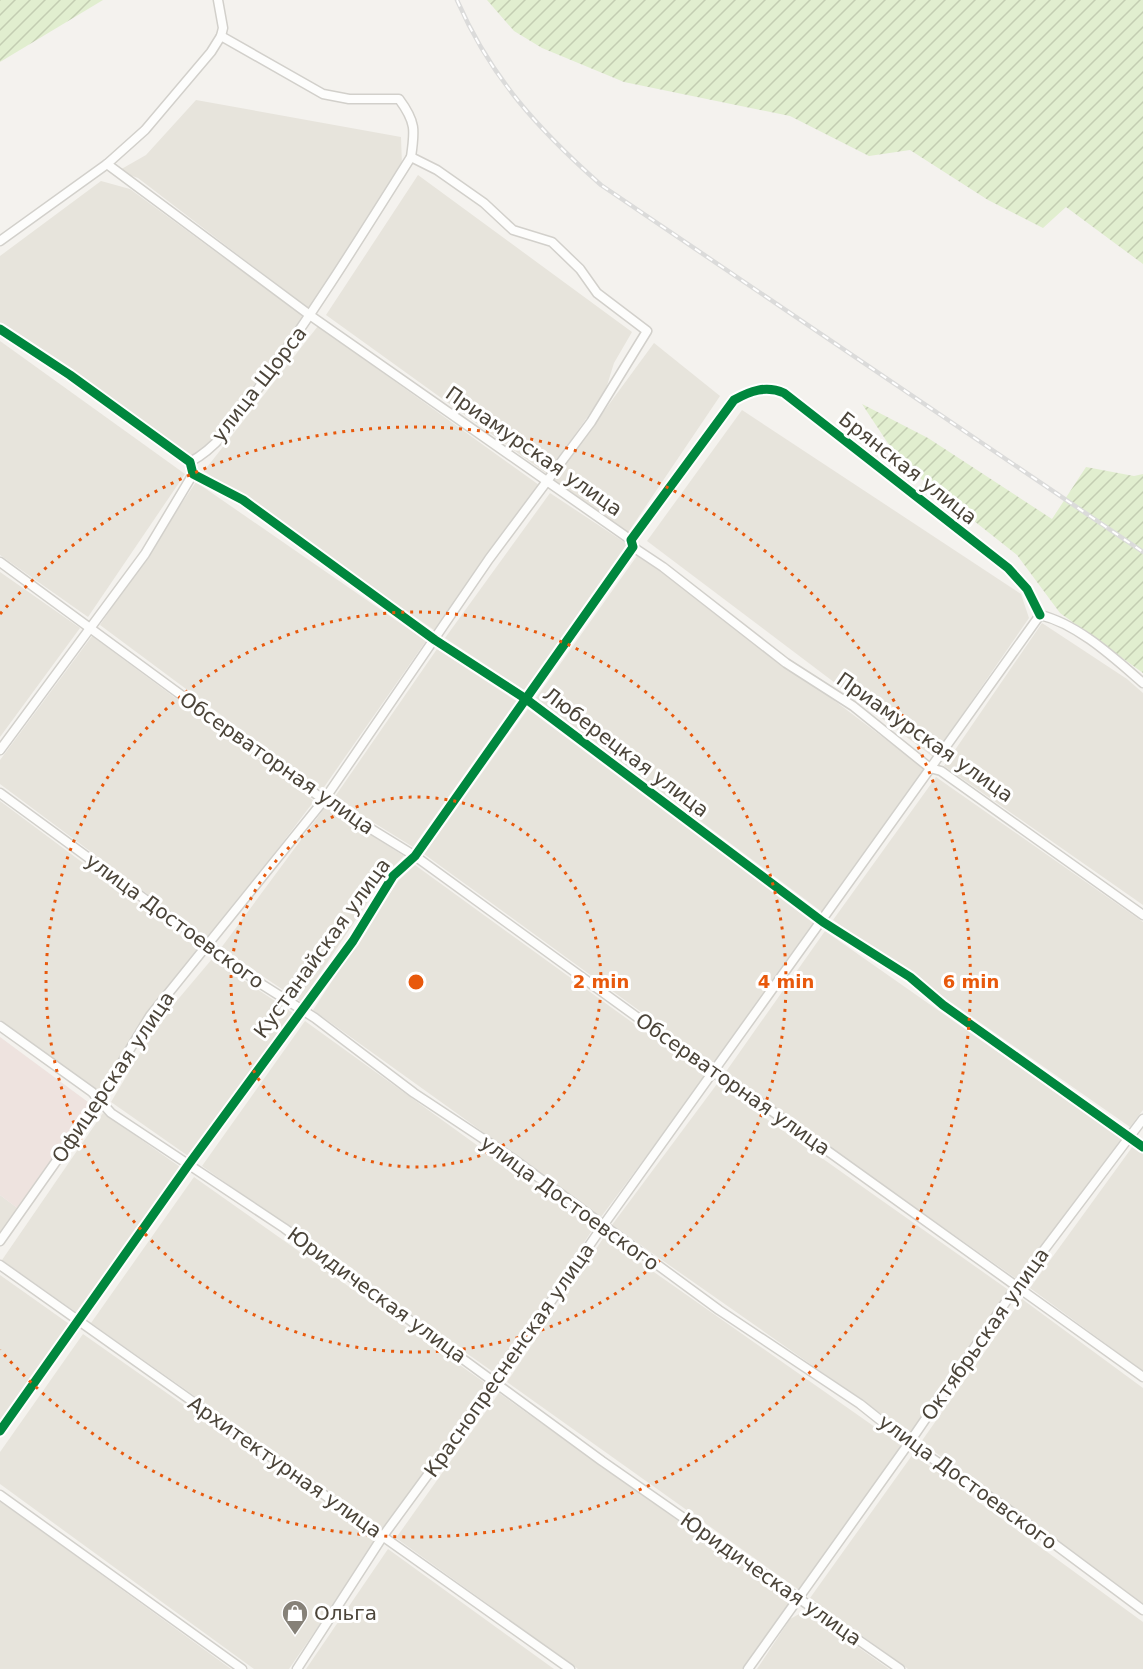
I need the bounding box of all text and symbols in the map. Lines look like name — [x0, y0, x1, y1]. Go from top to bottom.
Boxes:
street label: улица Щорса — [206, 321, 312, 447]
street label: Приамурская улица — [441, 381, 627, 521]
street label: Брянская улица — [834, 407, 982, 529]
street label: Приамурская улица — [832, 667, 1018, 807]
street label: Люберецкая улица — [538, 682, 714, 822]
street label: Обсерваторная улица — [175, 687, 379, 839]
street label: улица Достоевского — [81, 848, 269, 994]
street label: Кустанайская улица — [249, 853, 395, 1043]
text: 2 min — [573, 971, 629, 992]
text: 4 min — [758, 971, 814, 992]
text: 6 min — [943, 971, 999, 992]
centre of rings — [406, 972, 426, 992]
street label: Офицерская улица — [47, 987, 179, 1167]
street label: Обсерваторная улица — [631, 1008, 835, 1160]
street label: улица Достоевского — [476, 1130, 664, 1276]
street label: Юридическая улица — [283, 1222, 471, 1368]
street label: Краснопресненская улица — [419, 1238, 599, 1482]
street label: Октябрьская улица — [916, 1243, 1054, 1425]
street label: Архитектурная улица — [184, 1391, 386, 1543]
street label: улица Достоевского — [874, 1409, 1062, 1555]
street label: Юридическая улица — [676, 1507, 866, 1651]
shop icon: Ольга — [280, 1598, 310, 1636]
place label: Ольга — [314, 1601, 377, 1625]

